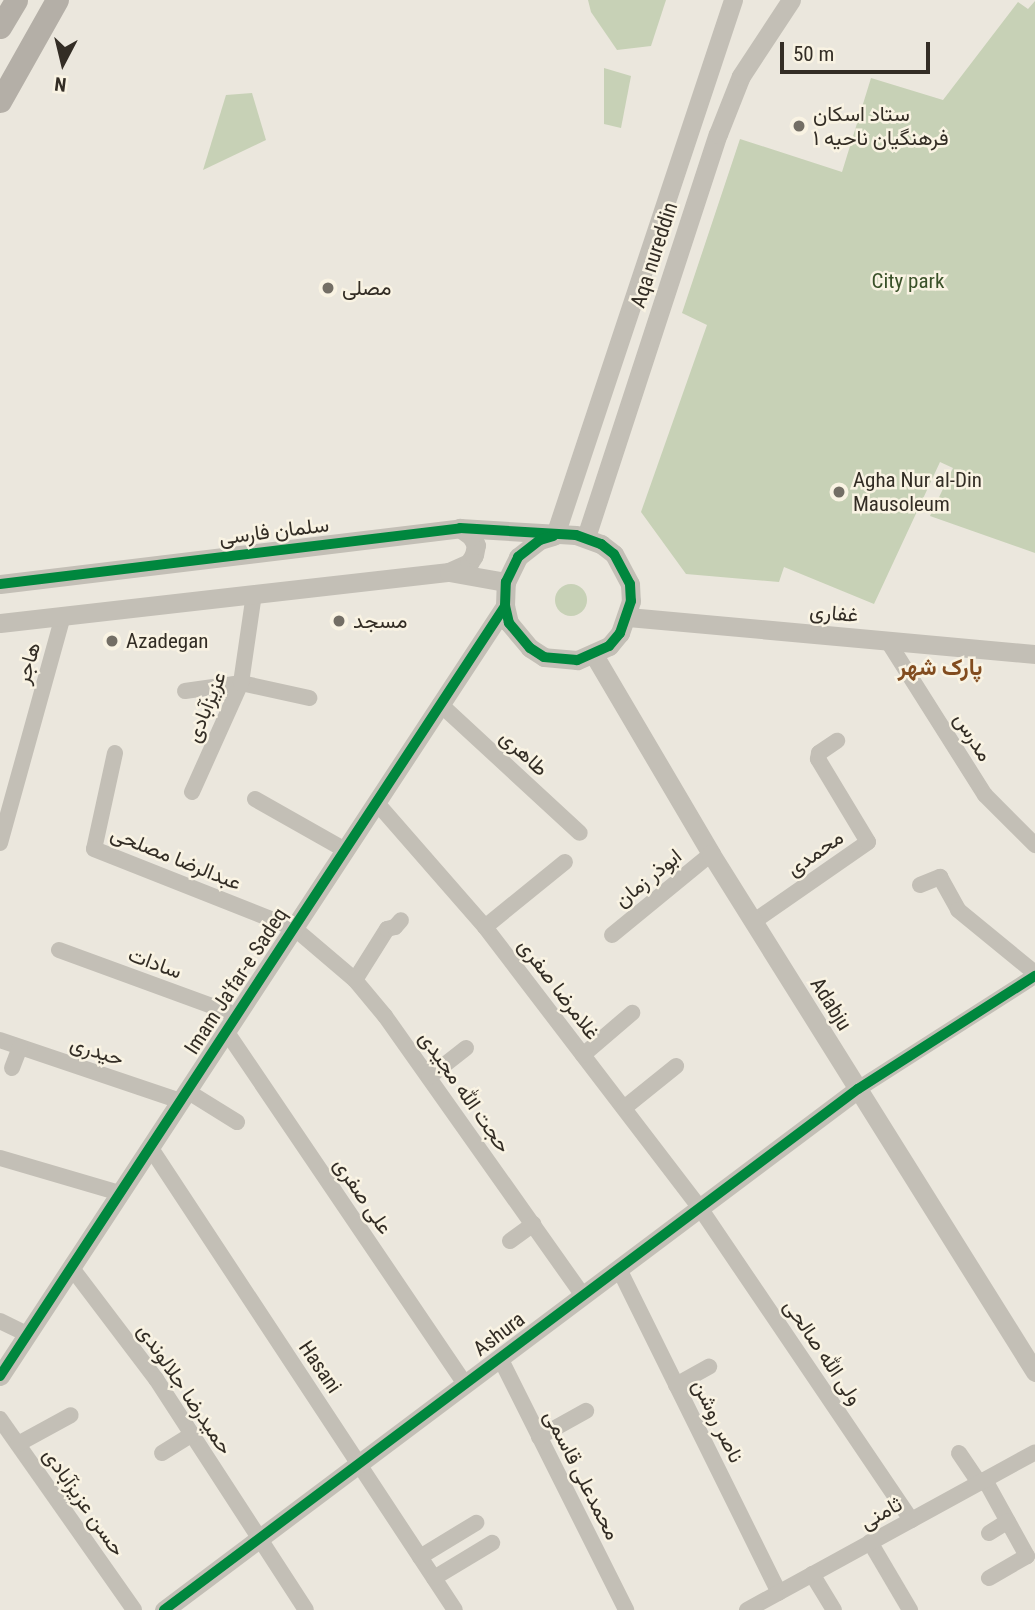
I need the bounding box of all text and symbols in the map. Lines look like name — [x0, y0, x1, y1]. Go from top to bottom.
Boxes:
north arrow — [28, 28, 98, 98]
scale bar — [783, 28, 934, 72]
text: 50 m — [793, 42, 834, 66]
text: N — [53, 72, 68, 96]
place label: ستاد اسکان فرهنگیان ناحیه ۱ — [813, 101, 949, 151]
marker: ستاد اسکان فرهنگیان ناحیه ۱ — [791, 118, 807, 134]
street label: Aqa nureddin — [625, 199, 683, 311]
park label: City park — [872, 268, 944, 294]
place label: مصلی — [342, 275, 392, 301]
marker: مصلی — [320, 280, 336, 296]
place label: Agha Nur al-Din Mausoleum — [853, 467, 982, 517]
marker: Agha Nur al-Din Mausoleum — [831, 484, 847, 500]
street label: سلمان فارسی — [218, 512, 330, 550]
street label: غفاری — [809, 598, 859, 628]
place label: مسجد — [353, 608, 407, 634]
marker: مسجد — [331, 613, 347, 629]
place label: Azadegan — [126, 628, 208, 654]
marker: Azadegan — [104, 633, 120, 649]
street label: هاجر — [10, 639, 46, 687]
district label: پارک شهر — [898, 654, 982, 682]
street label: عزیزآبادی — [180, 668, 232, 746]
street label: مدرس — [948, 708, 998, 766]
street label: طاهری — [495, 724, 553, 782]
street label: عبدالرضا مصلحی — [107, 820, 245, 896]
street label: محمدی — [782, 824, 848, 882]
street label: ابوذر زمان — [609, 843, 687, 913]
street label: Imam Ja'far-e Sadeq — [179, 903, 293, 1059]
street label: غلامرضا صفری — [513, 933, 605, 1045]
street label: سادات — [125, 942, 185, 984]
street label: Adabju — [805, 973, 857, 1035]
street label: حجت الله مجیدی — [414, 1026, 516, 1158]
street label: حیدری — [67, 1031, 127, 1071]
street label: علی صفری — [328, 1153, 398, 1239]
street label: ولی الله صالحی — [778, 1294, 868, 1410]
street label: Ashura — [468, 1306, 530, 1362]
street label: حمیدرضا جلالوندی — [132, 1319, 238, 1459]
street label: Hasani — [293, 1336, 347, 1398]
street label: ناصر روشن — [687, 1375, 749, 1467]
street label: محمدعلی قاسمی — [538, 1406, 626, 1544]
street label: حسن عزیزآبادی — [37, 1443, 131, 1561]
street label: ثامنی — [855, 1491, 907, 1535]

